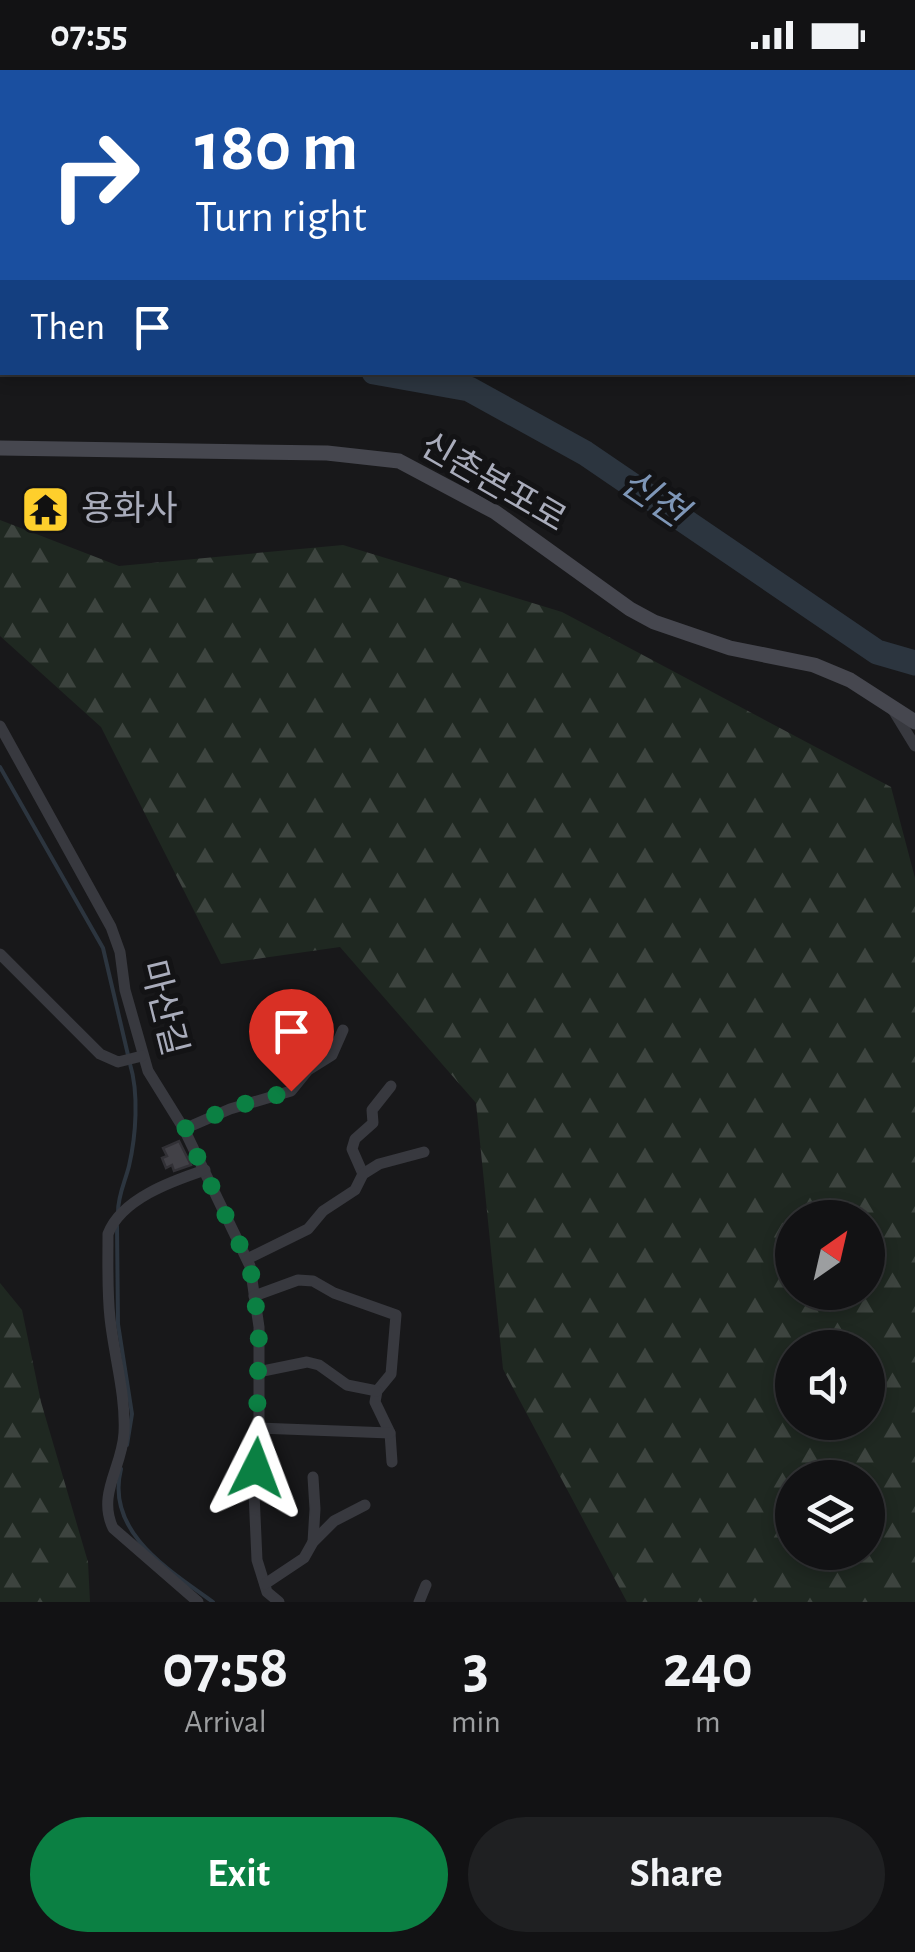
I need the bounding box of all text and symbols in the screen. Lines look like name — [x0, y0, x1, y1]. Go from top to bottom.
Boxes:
text: 07:55 — [50, 16, 128, 54]
icon: right — [30, 110, 160, 240]
text: 180 m — [195, 113, 358, 183]
text: Turn right — [195, 195, 367, 240]
icon: arrive — [125, 300, 180, 355]
text: Then — [30, 309, 105, 347]
street label: 신촌본포로 — [415, 427, 572, 538]
water label: 신천 — [613, 462, 697, 537]
temple icon: 용화사 — [20, 483, 72, 535]
place label: 용화사 — [81, 491, 178, 527]
street label: 마산길 — [134, 957, 193, 1059]
pin — [249, 989, 334, 1092]
icon: arrive — [264, 1004, 319, 1059]
north arrow — [775, 1200, 885, 1310]
map controls — [775, 1200, 885, 1570]
button: sound — [775, 1330, 885, 1440]
position arrow — [204, 1416, 308, 1520]
button: layers — [775, 1460, 885, 1570]
text: 07:58 — [162, 1638, 289, 1698]
text: 3 — [463, 1638, 489, 1698]
text: 240 — [663, 1638, 753, 1698]
text: Arrival — [184, 1706, 267, 1738]
text: min — [451, 1706, 501, 1738]
text: m — [695, 1706, 721, 1738]
button: Exit — [30, 1817, 448, 1932]
button: Share — [468, 1817, 885, 1932]

